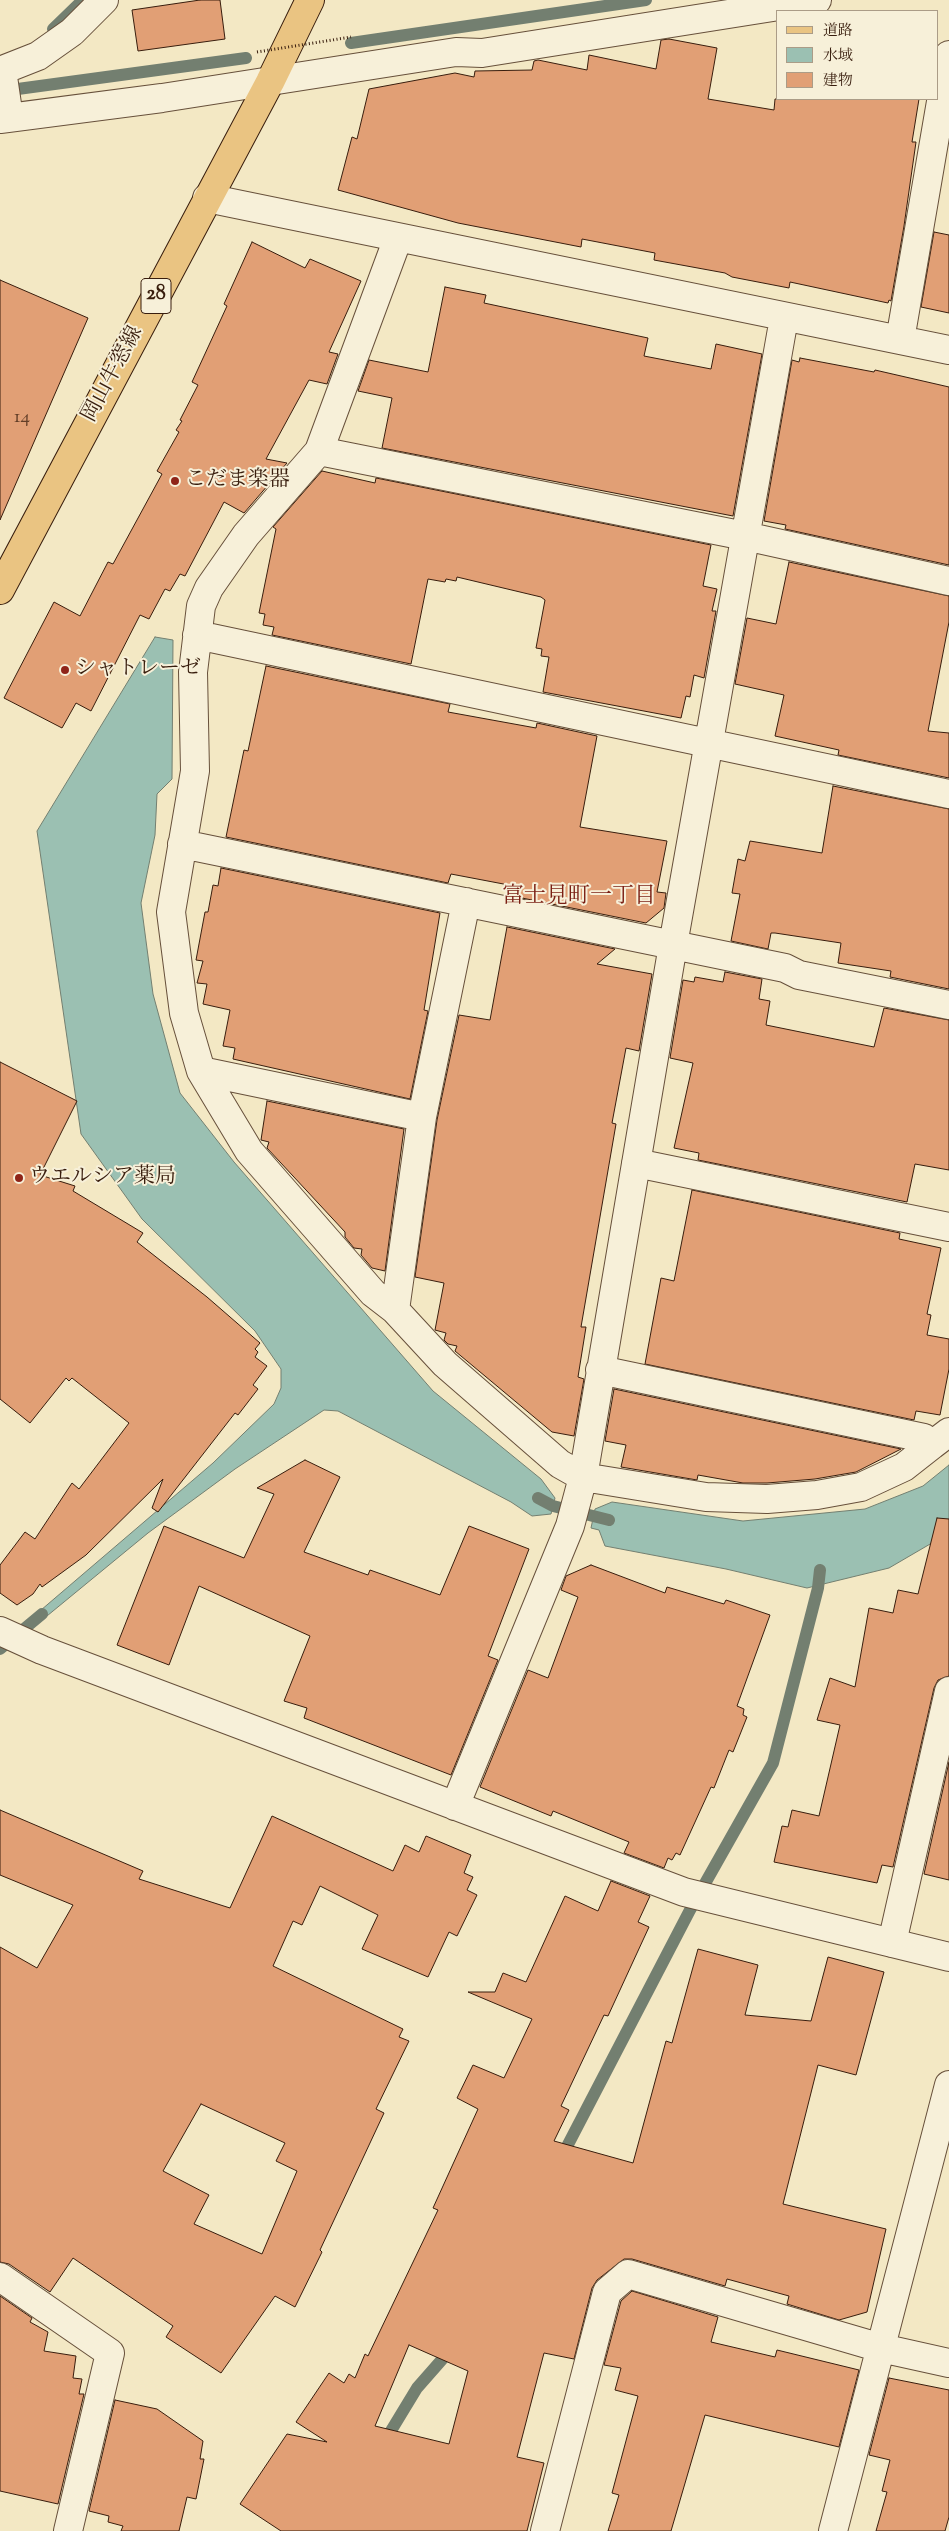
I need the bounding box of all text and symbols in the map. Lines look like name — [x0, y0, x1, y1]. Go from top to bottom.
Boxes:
legend — [776, 10, 939, 100]
text: 道路 — [823, 21, 853, 42]
text: 水域 — [823, 46, 853, 67]
text: 建物 — [823, 71, 853, 92]
road number: 28 — [141, 278, 171, 314]
street label: 岡山牛窓線 — [78, 323, 150, 427]
house number: 14 — [14, 408, 30, 430]
place label: こだま楽器 — [185, 468, 290, 494]
marker: こだま楽器 — [169, 475, 181, 487]
place label: シャトレーゼ — [75, 657, 201, 683]
marker: シャトレーゼ — [59, 664, 71, 676]
district label: 富士見町一丁目 — [502, 885, 656, 911]
place label: ウエルシア薬局 — [29, 1165, 176, 1191]
marker: ウエルシア薬局 — [13, 1172, 25, 1184]

